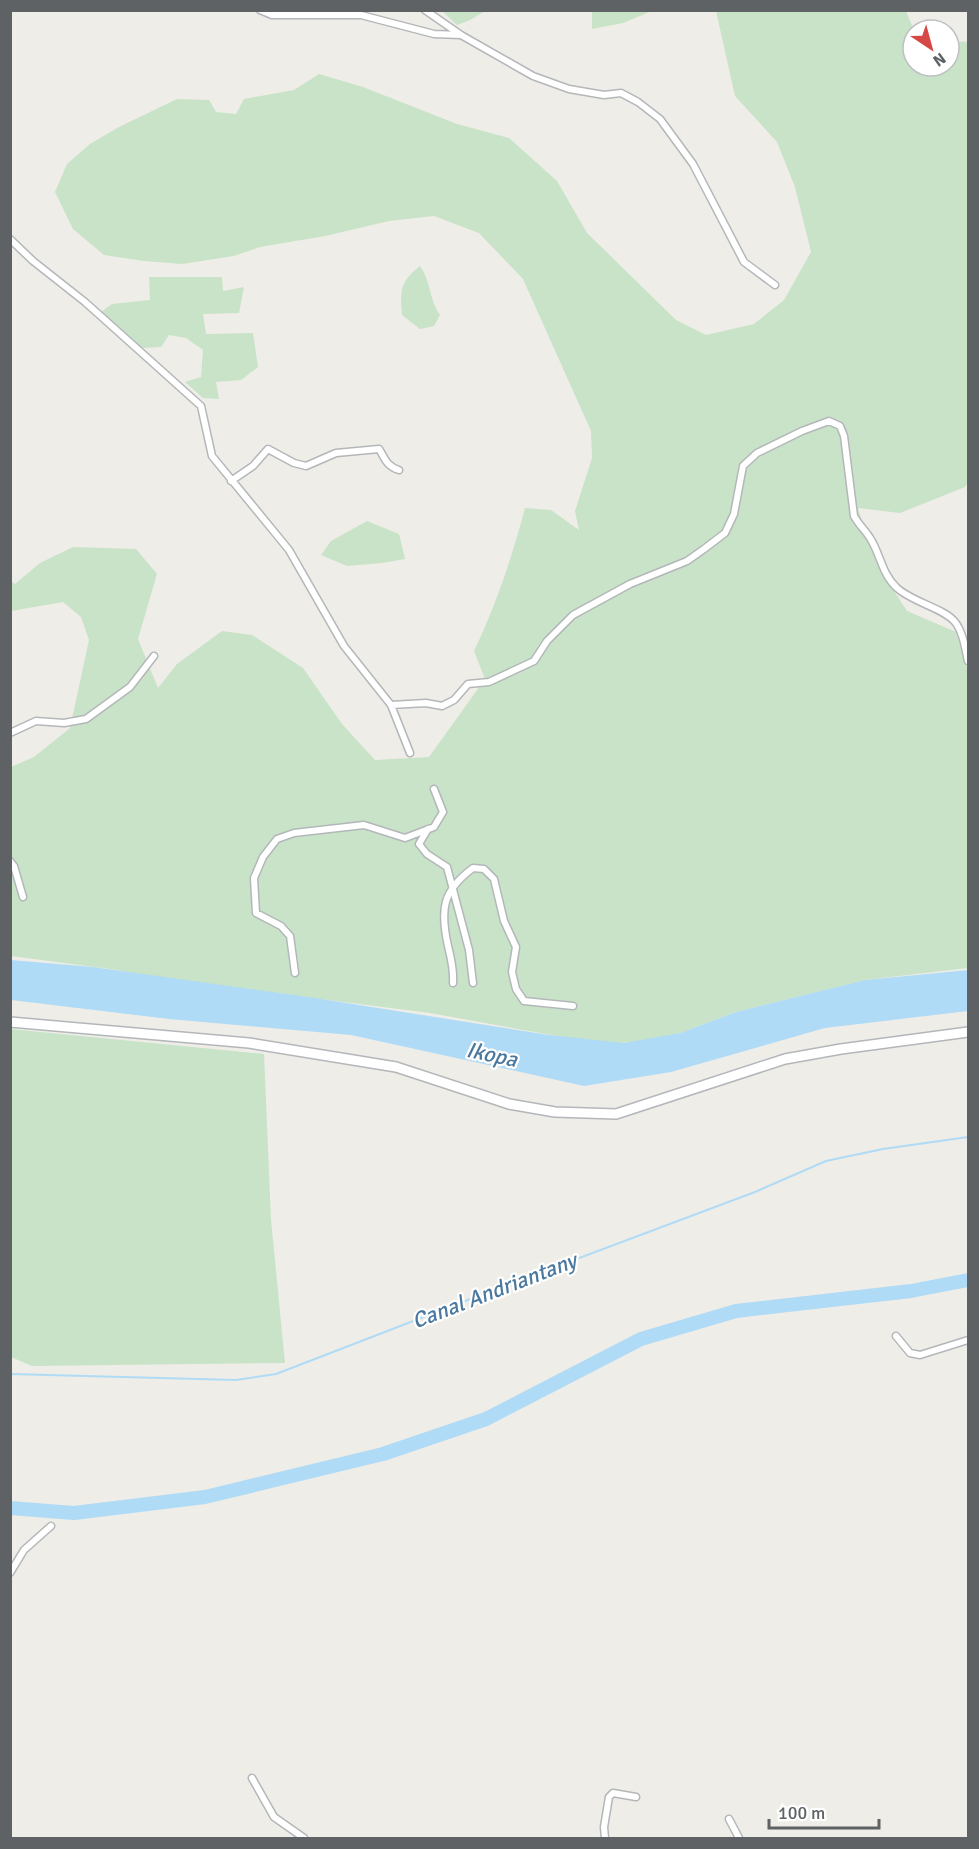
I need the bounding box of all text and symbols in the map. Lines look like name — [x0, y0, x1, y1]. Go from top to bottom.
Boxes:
north arrow — [901, 18, 961, 78]
text: N — [929, 48, 950, 71]
water label: Ikopa — [464, 1036, 521, 1073]
water label: Canal Andriantany — [408, 1246, 583, 1334]
scale bar — [769, 1792, 878, 1830]
text: 100 m — [778, 1802, 825, 1824]

